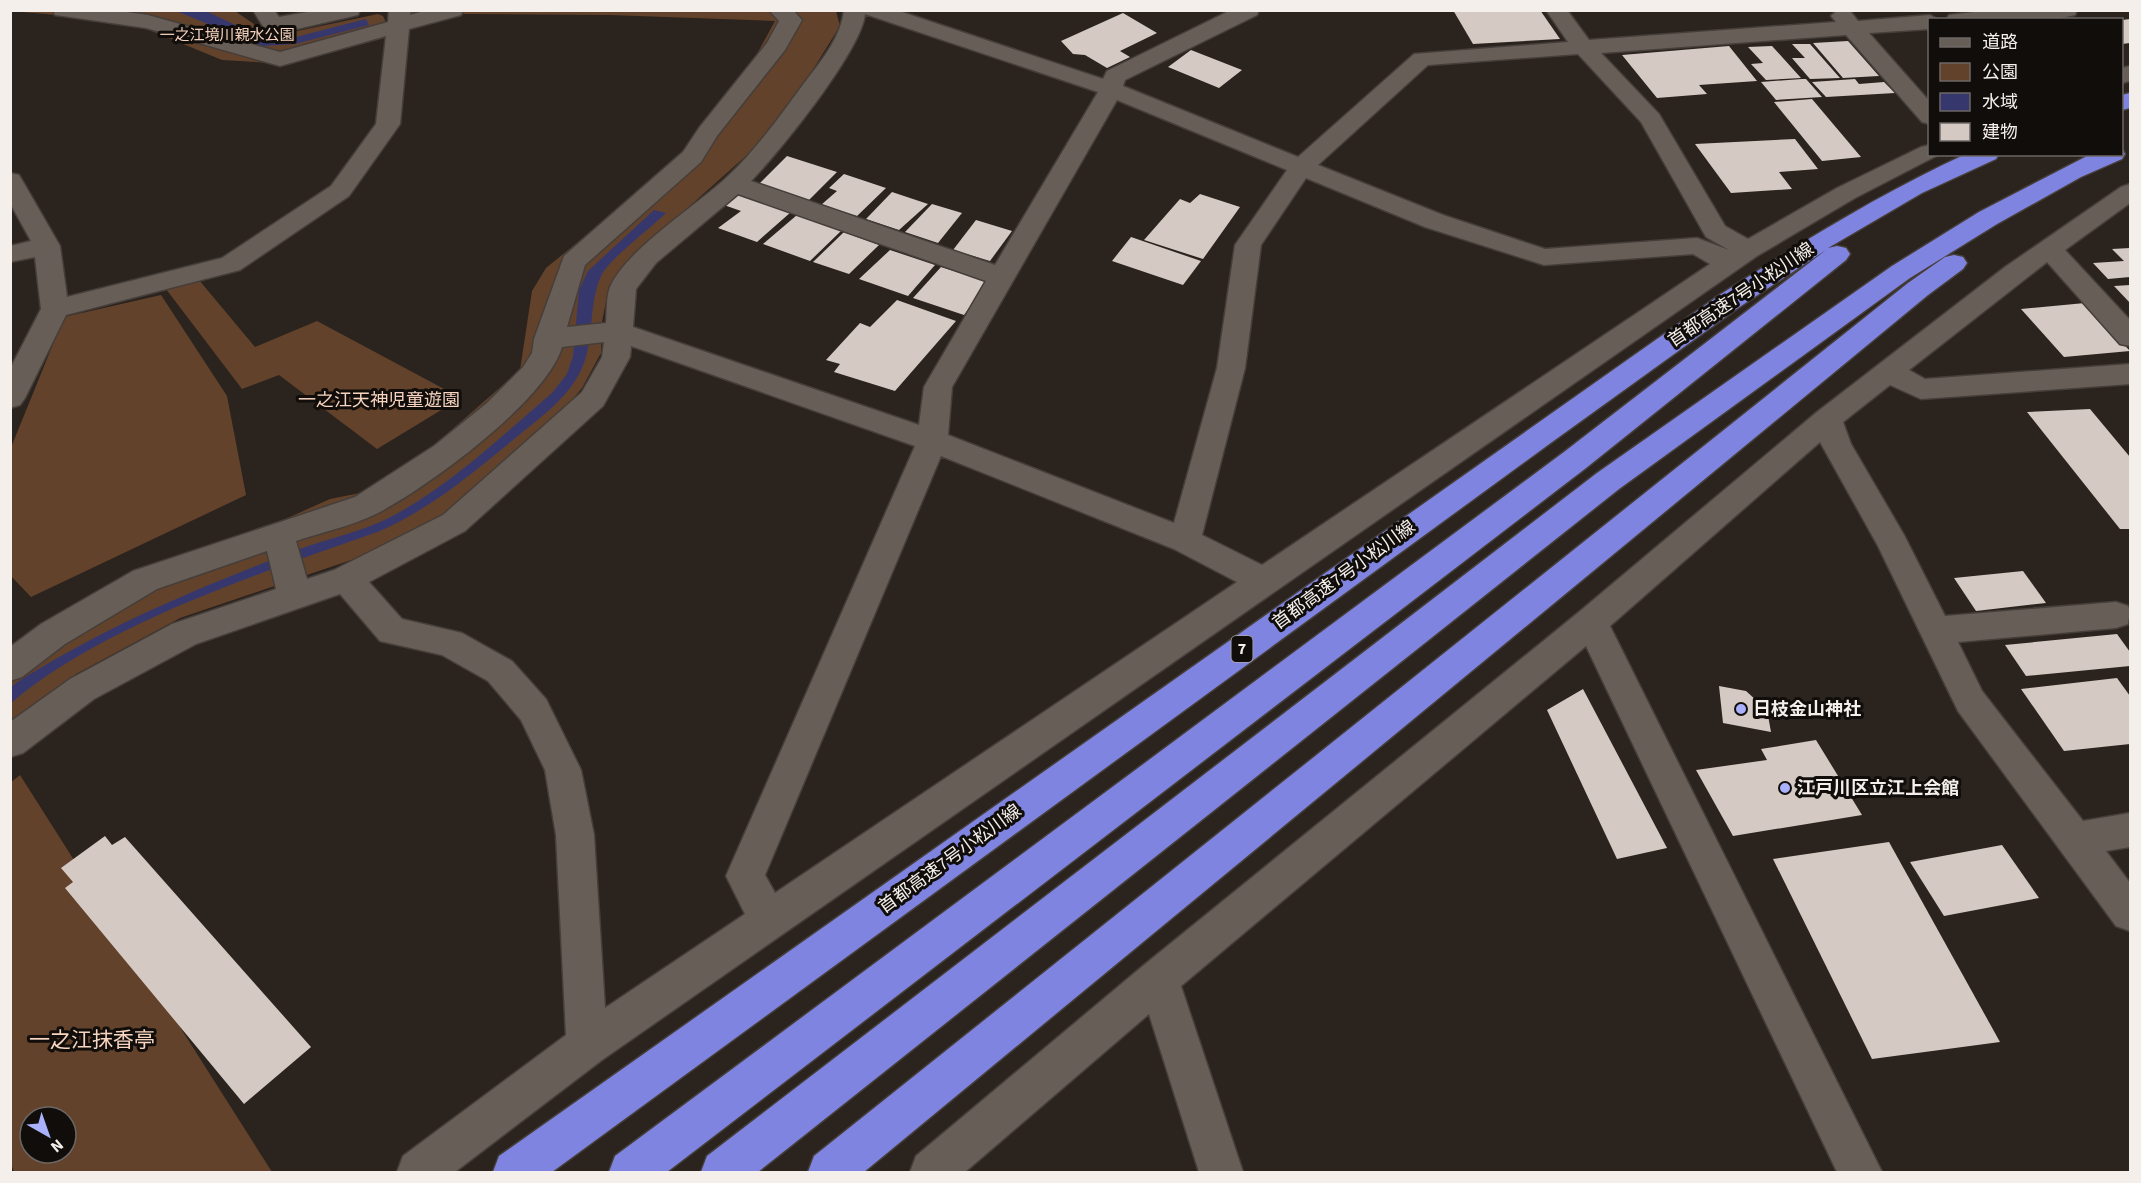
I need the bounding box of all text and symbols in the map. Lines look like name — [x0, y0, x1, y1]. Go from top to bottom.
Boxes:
legend — [1928, 18, 2123, 156]
park label: 一之江境川親水公園 — [159, 25, 295, 46]
text: 道路 — [1982, 30, 2018, 55]
text: 公園 — [1982, 60, 2018, 85]
text: 水域 — [1982, 90, 2018, 115]
text: 建物 — [1982, 120, 2018, 145]
street label: 首都高速7号小松川線 — [1663, 237, 1819, 353]
park label: 一之江天神児童遊園 — [298, 388, 460, 413]
street label: 首都高速7号小松川線 — [1268, 515, 1420, 635]
road number: 7 — [1232, 636, 1252, 662]
place label: 日枝金山神社 — [1753, 697, 1861, 722]
marker: 日枝金山神社 — [1734, 702, 1748, 716]
place label: 江戸川区立江上会館 — [1797, 776, 1959, 801]
marker: 江戸川区立江上会館 — [1778, 781, 1792, 795]
street label: 首都高速7号小松川線 — [874, 799, 1026, 919]
park label: 一之江抹香亭 — [29, 1025, 155, 1055]
north arrow — [18, 1105, 78, 1165]
text: N — [46, 1134, 68, 1158]

